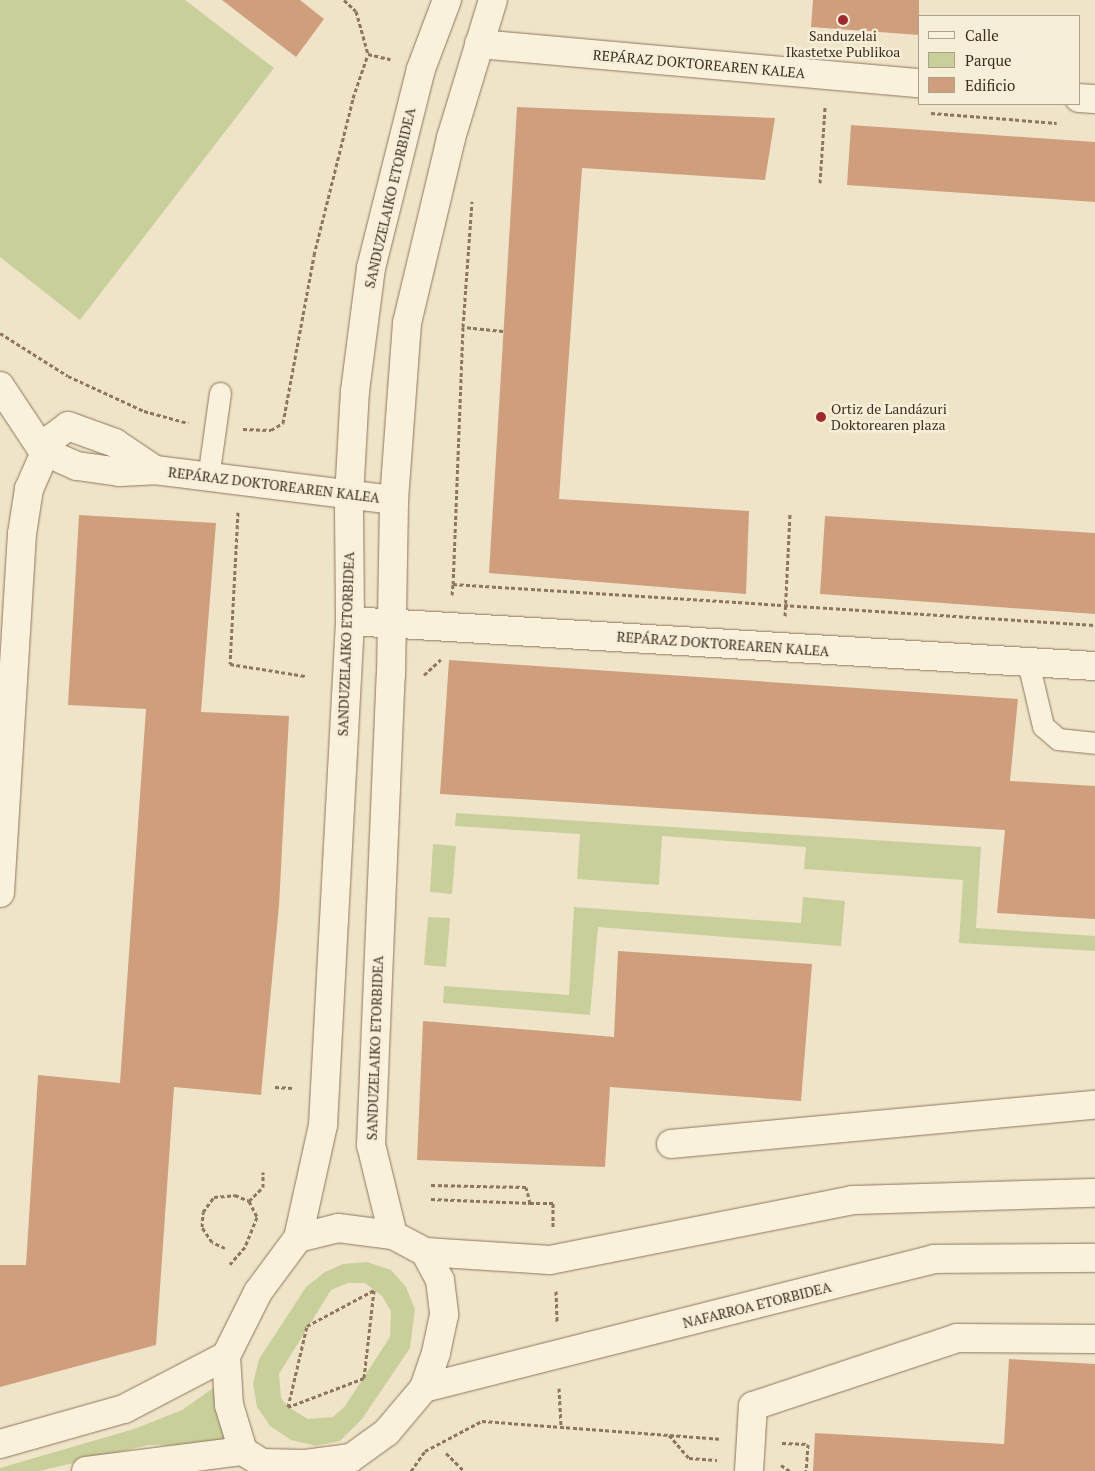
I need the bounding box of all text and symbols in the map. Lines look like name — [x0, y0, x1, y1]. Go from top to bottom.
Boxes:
marker: Sanduzelai Ikastetxe Publikoa — [837, 14, 849, 26]
legend — [918, 15, 1080, 105]
text: Calle — [965, 25, 999, 45]
place label: Sanduzelai Ikastetxe Publikoa — [786, 28, 900, 60]
street label: REPÁRAZ DOKTOREAREN KALEA — [592, 46, 806, 82]
text: Parque — [965, 50, 1012, 70]
text: Edificio — [965, 75, 1015, 95]
street label: SANDUZELAIKO ETORBIDEA — [361, 106, 419, 290]
place label: Ortiz de Landázuri Doktorearen plaza — [831, 401, 947, 434]
marker: Ortiz de Landázuri Doktorearen plaza — [815, 411, 827, 423]
street label: REPÁRAZ DOKTOREAREN KALEA — [167, 464, 381, 506]
street label: SANDUZELAIKO ETORBIDEA — [334, 551, 358, 737]
street label: REPÁRAZ DOKTOREAREN KALEA — [616, 628, 830, 660]
street label: SANDUZELAIKO ETORBIDEA — [363, 955, 387, 1141]
street label: NAFARROA ETORBIDEA — [681, 1278, 833, 1332]

